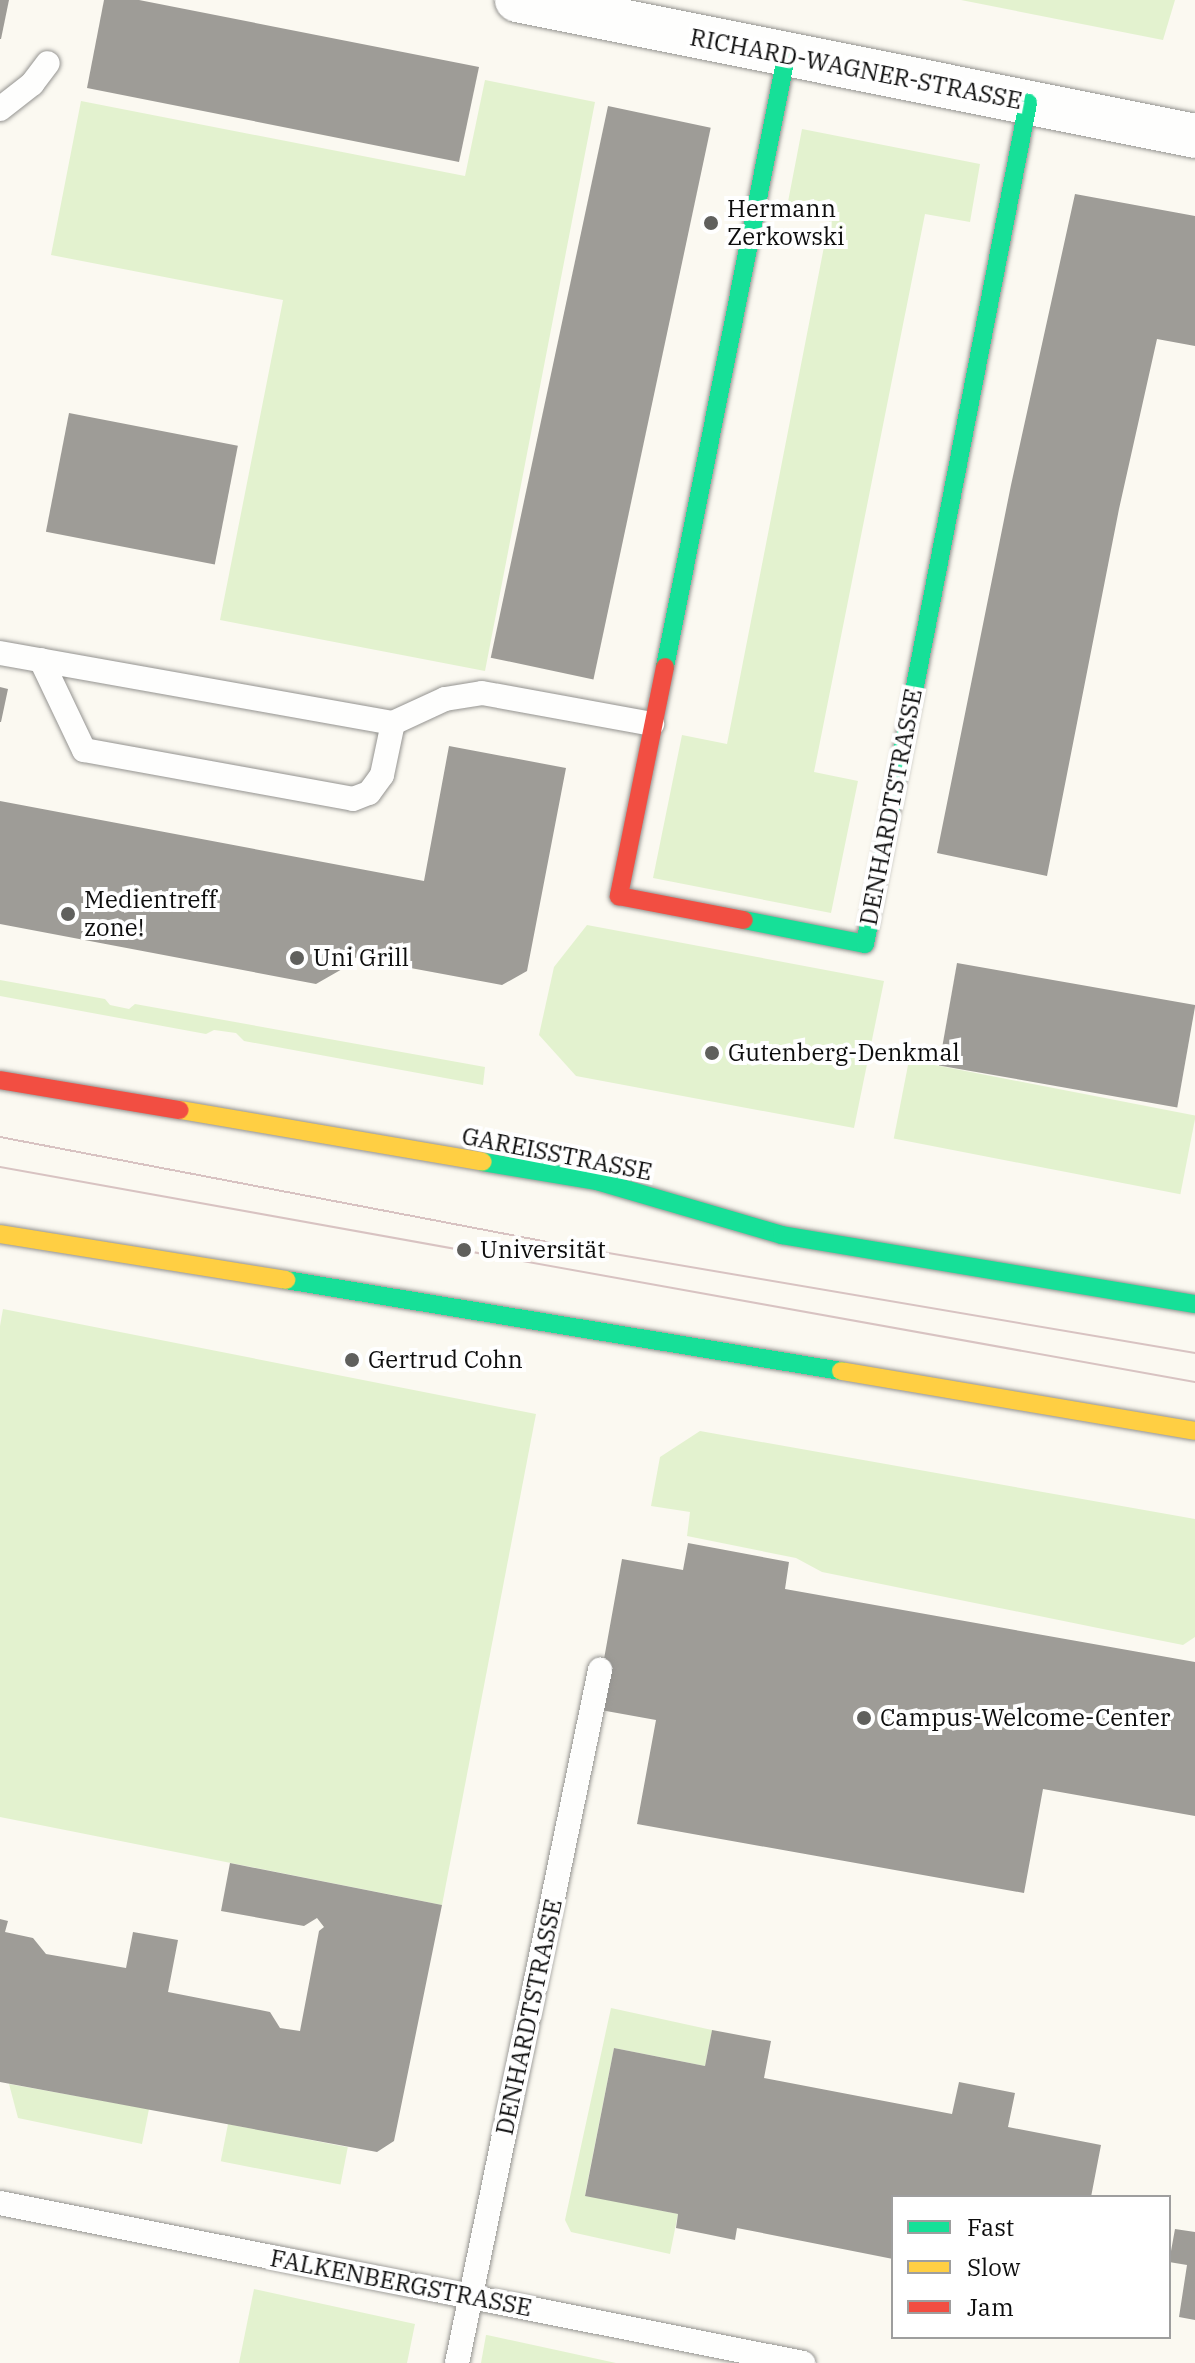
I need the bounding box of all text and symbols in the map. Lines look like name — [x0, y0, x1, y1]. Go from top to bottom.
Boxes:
street label: RICHARD-WAGNER-STRASSE — [688, 23, 1024, 115]
place label: Hermann Zerkowski — [727, 195, 845, 251]
marker: Hermann Zerkowski — [702, 214, 720, 232]
street label: DENHARDTSTRASSE — [854, 686, 928, 928]
place label: Medientreff zone! — [84, 886, 217, 942]
marker: Medientreff zone! — [59, 905, 77, 923]
place label: Uni Grill — [313, 944, 409, 972]
marker: Uni Grill — [288, 949, 306, 967]
place label: Gutenberg-Denkmal — [728, 1039, 960, 1067]
marker: Gutenberg-Denkmal — [703, 1044, 721, 1062]
street label: GAREISSTRASSE — [459, 1121, 655, 1187]
place label: Universität — [480, 1236, 606, 1264]
marker: Universität — [455, 1241, 473, 1259]
place label: Gertrud Cohn — [368, 1346, 523, 1374]
marker: Gertrud Cohn — [343, 1351, 361, 1369]
place label: Campus-Welcome-Center — [880, 1704, 1170, 1732]
marker: Campus-Welcome-Center — [855, 1709, 873, 1727]
street label: DENHARDTSTRASSE — [490, 1896, 568, 2138]
legend — [891, 2195, 1171, 2339]
text: Fast — [967, 2211, 1014, 2243]
street label: FALKENBERGSTRASSE — [268, 2243, 534, 2323]
text: Slow — [967, 2251, 1020, 2283]
text: Jam — [967, 2291, 1014, 2323]

